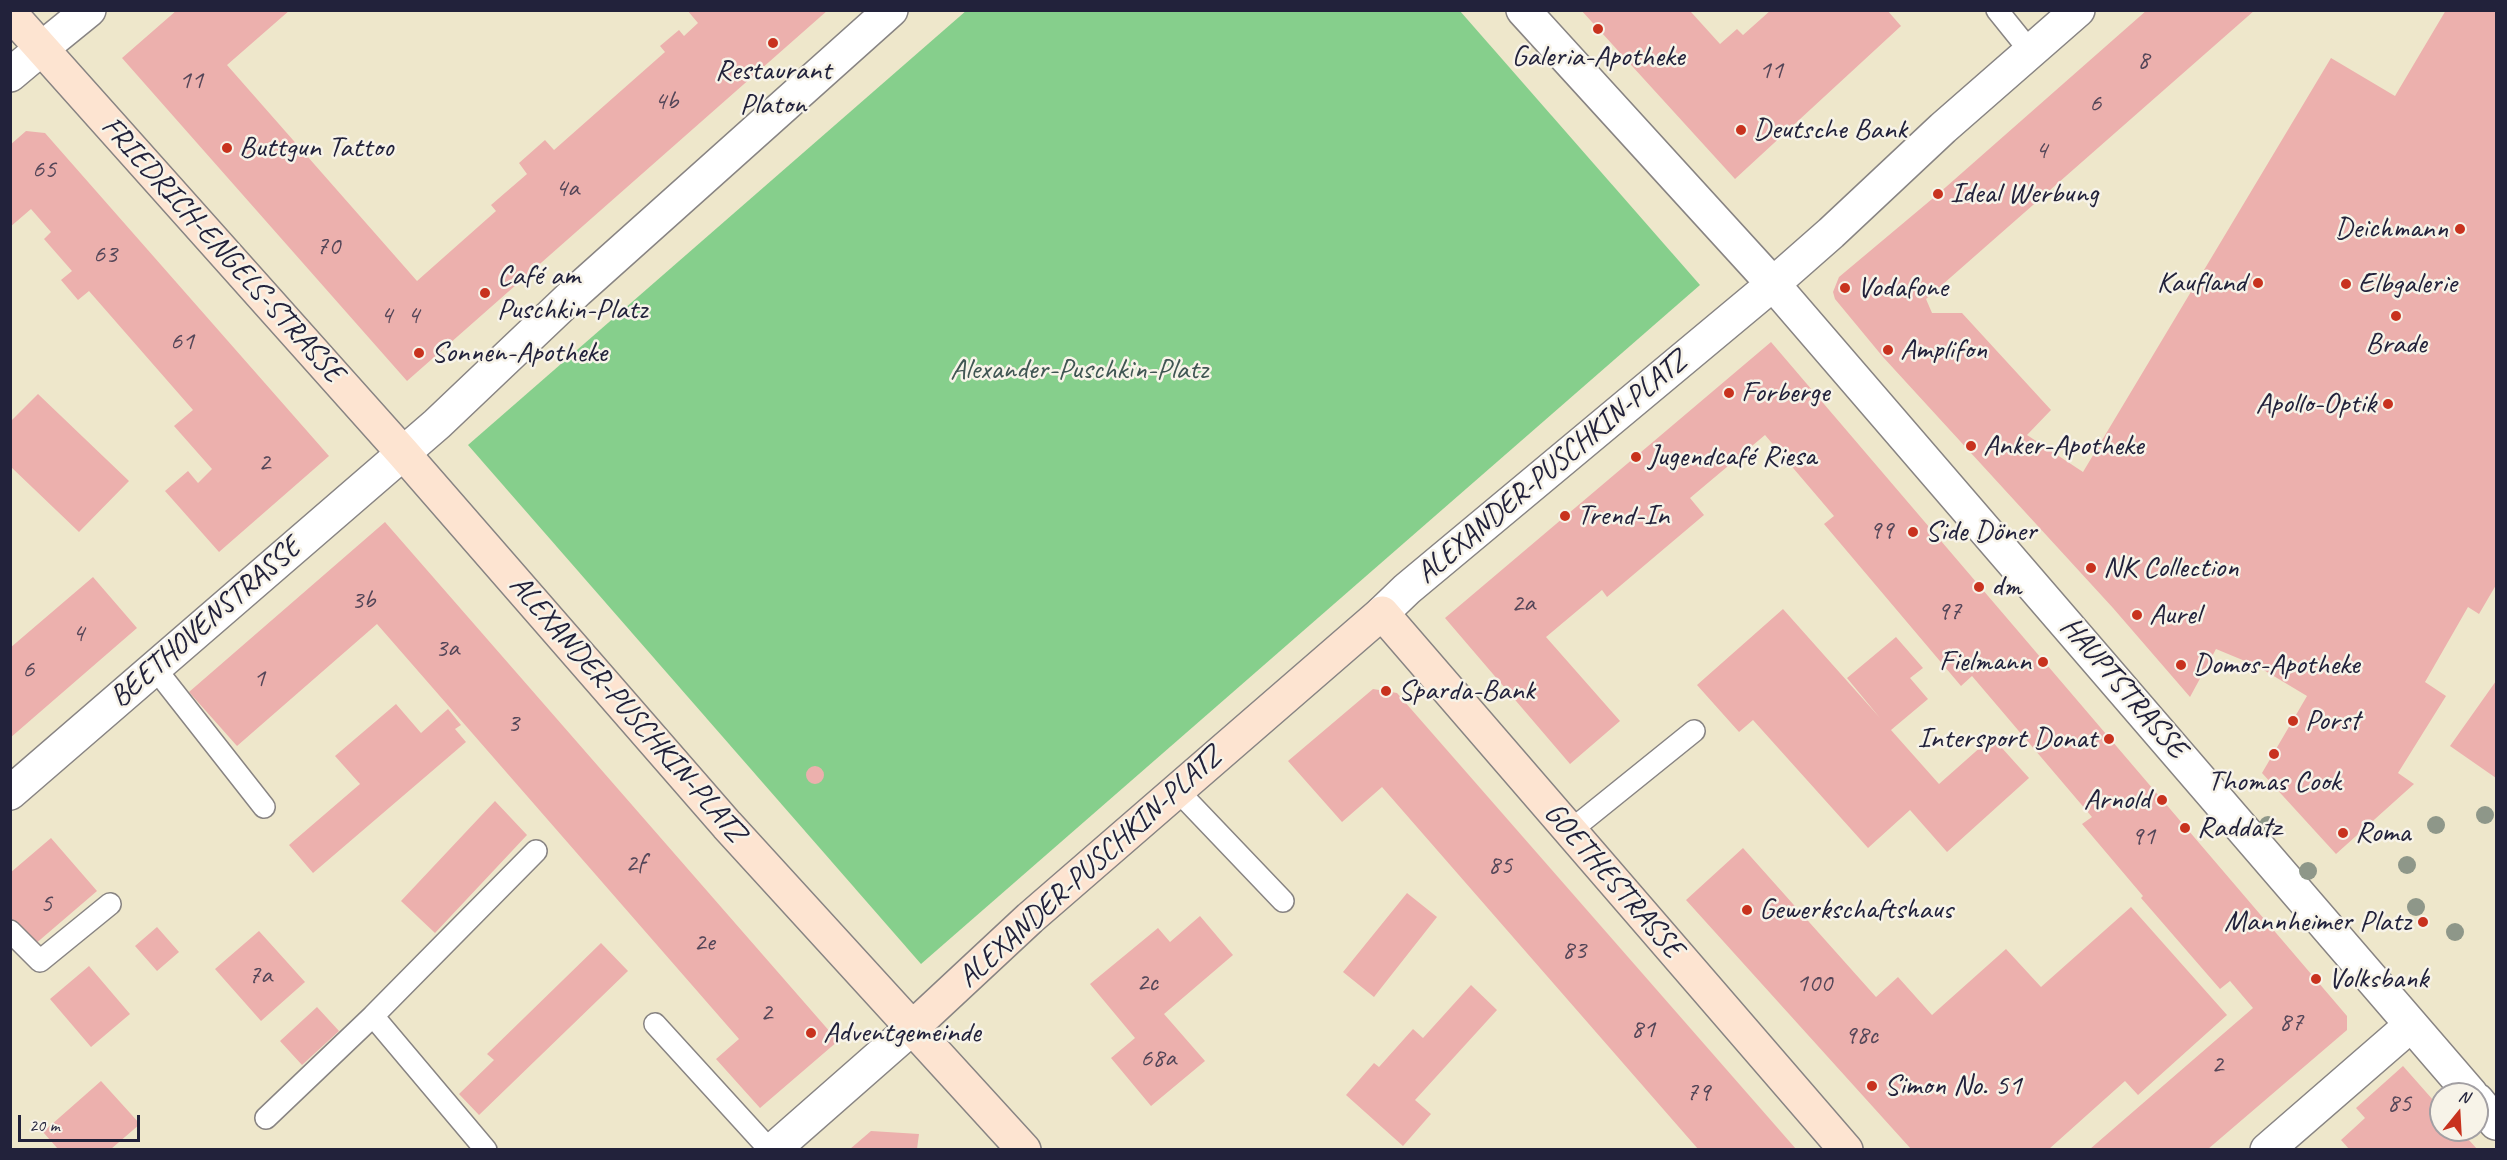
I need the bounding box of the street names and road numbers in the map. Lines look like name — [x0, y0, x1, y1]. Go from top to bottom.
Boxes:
street label: FRIEDRICH-ENGELS-STRASSE — [93, 109, 351, 391]
street label: ALEXANDER-PUSCHKIN-PLATZ — [1409, 344, 1695, 592]
street label: BEETHOVENSTRASSE — [103, 530, 309, 716]
street label: ALEXANDER-PUSCHKIN-PLATZ — [501, 568, 753, 850]
street label: HAUPTSTRASSE — [2052, 610, 2194, 766]
street label: ALEXANDER-PUSCHKIN-PLATZ — [951, 740, 1229, 996]
street label: GOETHESTRASSE — [1536, 796, 1690, 966]

